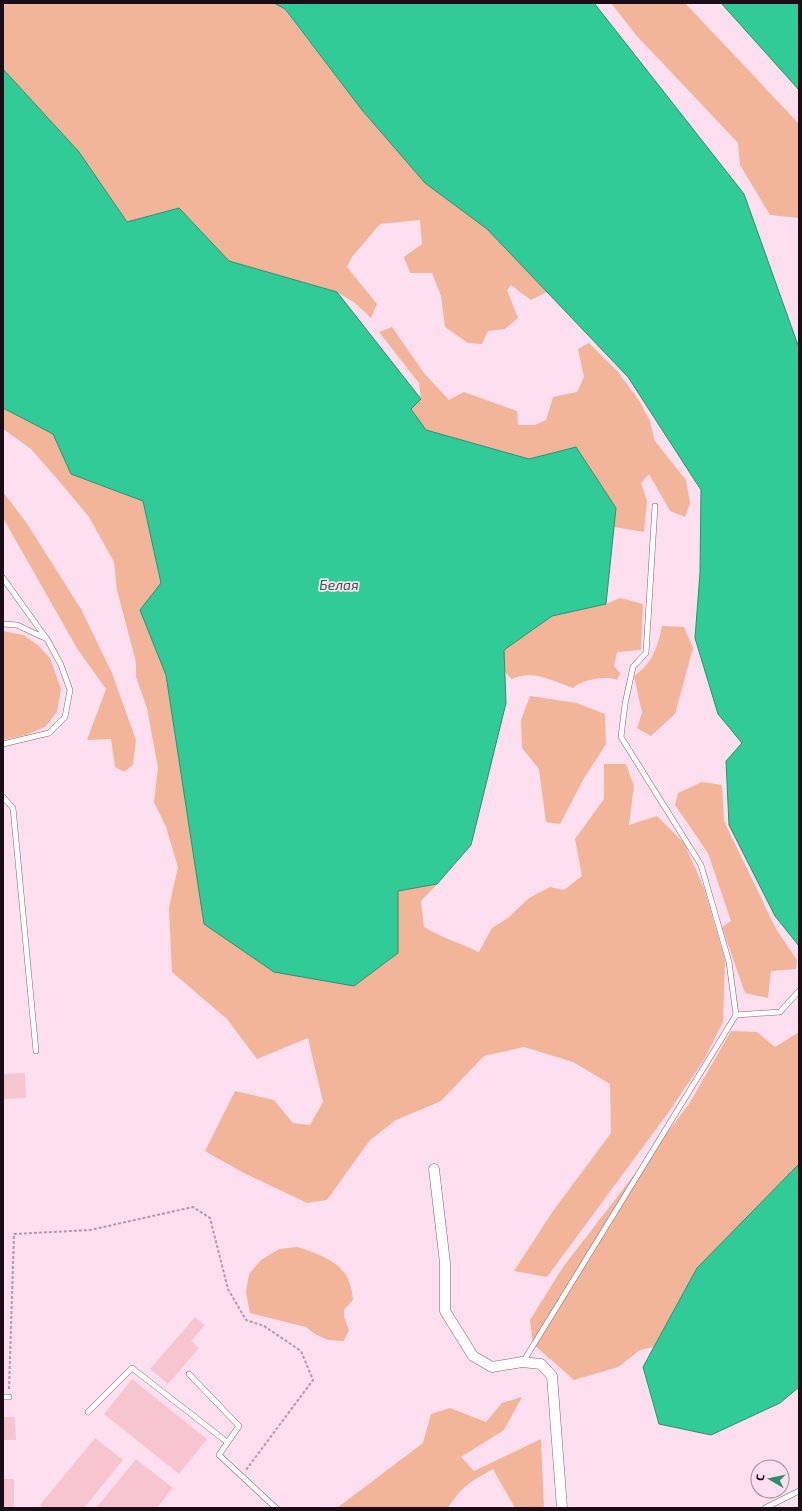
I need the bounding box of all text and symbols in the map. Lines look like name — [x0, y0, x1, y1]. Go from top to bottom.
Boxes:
water label: Белая — [319, 576, 359, 593]
north arrow — [750, 1459, 790, 1499]
text: С — [753, 1473, 767, 1482]

